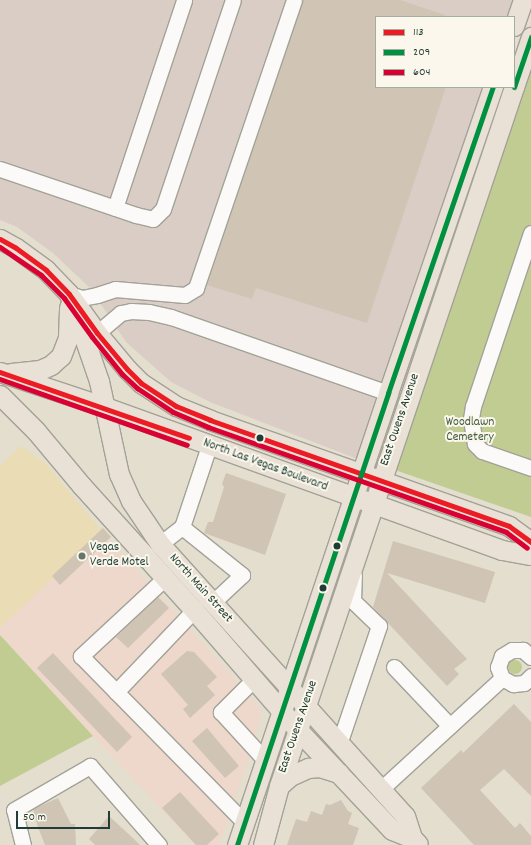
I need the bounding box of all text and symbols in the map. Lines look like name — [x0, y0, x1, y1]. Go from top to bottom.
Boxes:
legend — [375, 16, 515, 88]
text: 113 — [413, 24, 424, 41]
text: 209 — [413, 44, 430, 61]
text: 604 — [413, 64, 430, 81]
street label: East Owens Avenue — [378, 372, 424, 468]
park label: Woodlawn Cemetery — [446, 416, 494, 447]
unlabelled marker — [255, 433, 265, 443]
street label: North Las Vegas Boulevard — [200, 436, 330, 496]
place label: Vegas Verde Motel — [90, 541, 149, 572]
unlabelled marker — [332, 541, 342, 551]
marker: Vegas Verde Motel — [77, 551, 87, 561]
street label: North Main Street — [165, 551, 235, 627]
unlabelled marker — [318, 583, 328, 593]
street label: East Owens Avenue — [276, 679, 322, 775]
scale bar — [18, 803, 112, 829]
text: 50 m — [23, 809, 46, 826]

